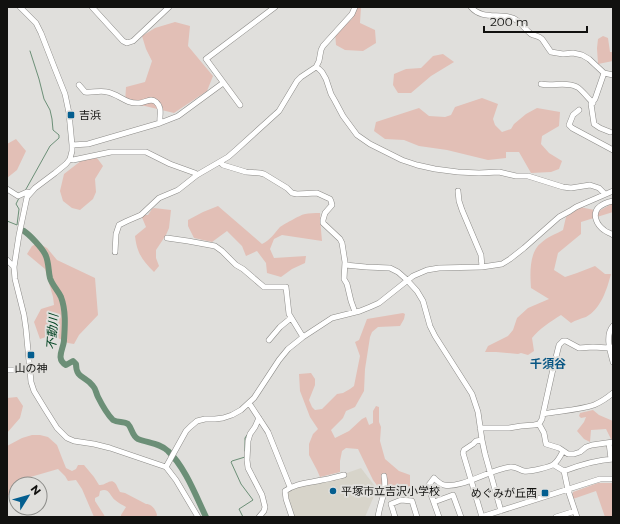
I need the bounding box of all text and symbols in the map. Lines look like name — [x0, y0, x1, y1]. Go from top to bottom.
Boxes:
scale bar — [484, 8, 587, 34]
text: 200 m — [490, 14, 529, 29]
place label: 吉浜 — [79, 108, 101, 122]
marker: 吉浜 — [66, 110, 76, 120]
water label: 不動川 — [43, 312, 61, 350]
marker: 山の神 — [26, 350, 36, 360]
district label: 千須谷 — [530, 356, 566, 371]
place label: 山の神 — [15, 361, 48, 375]
north arrow — [8, 476, 48, 516]
text: N — [28, 482, 44, 498]
place label: 平塚市立吉沢小学校 — [341, 484, 440, 498]
marker: 平塚市立吉沢小学校 — [328, 486, 338, 496]
place label: めぐみが丘西 — [471, 486, 537, 500]
marker: めぐみが丘西 — [540, 488, 550, 498]

